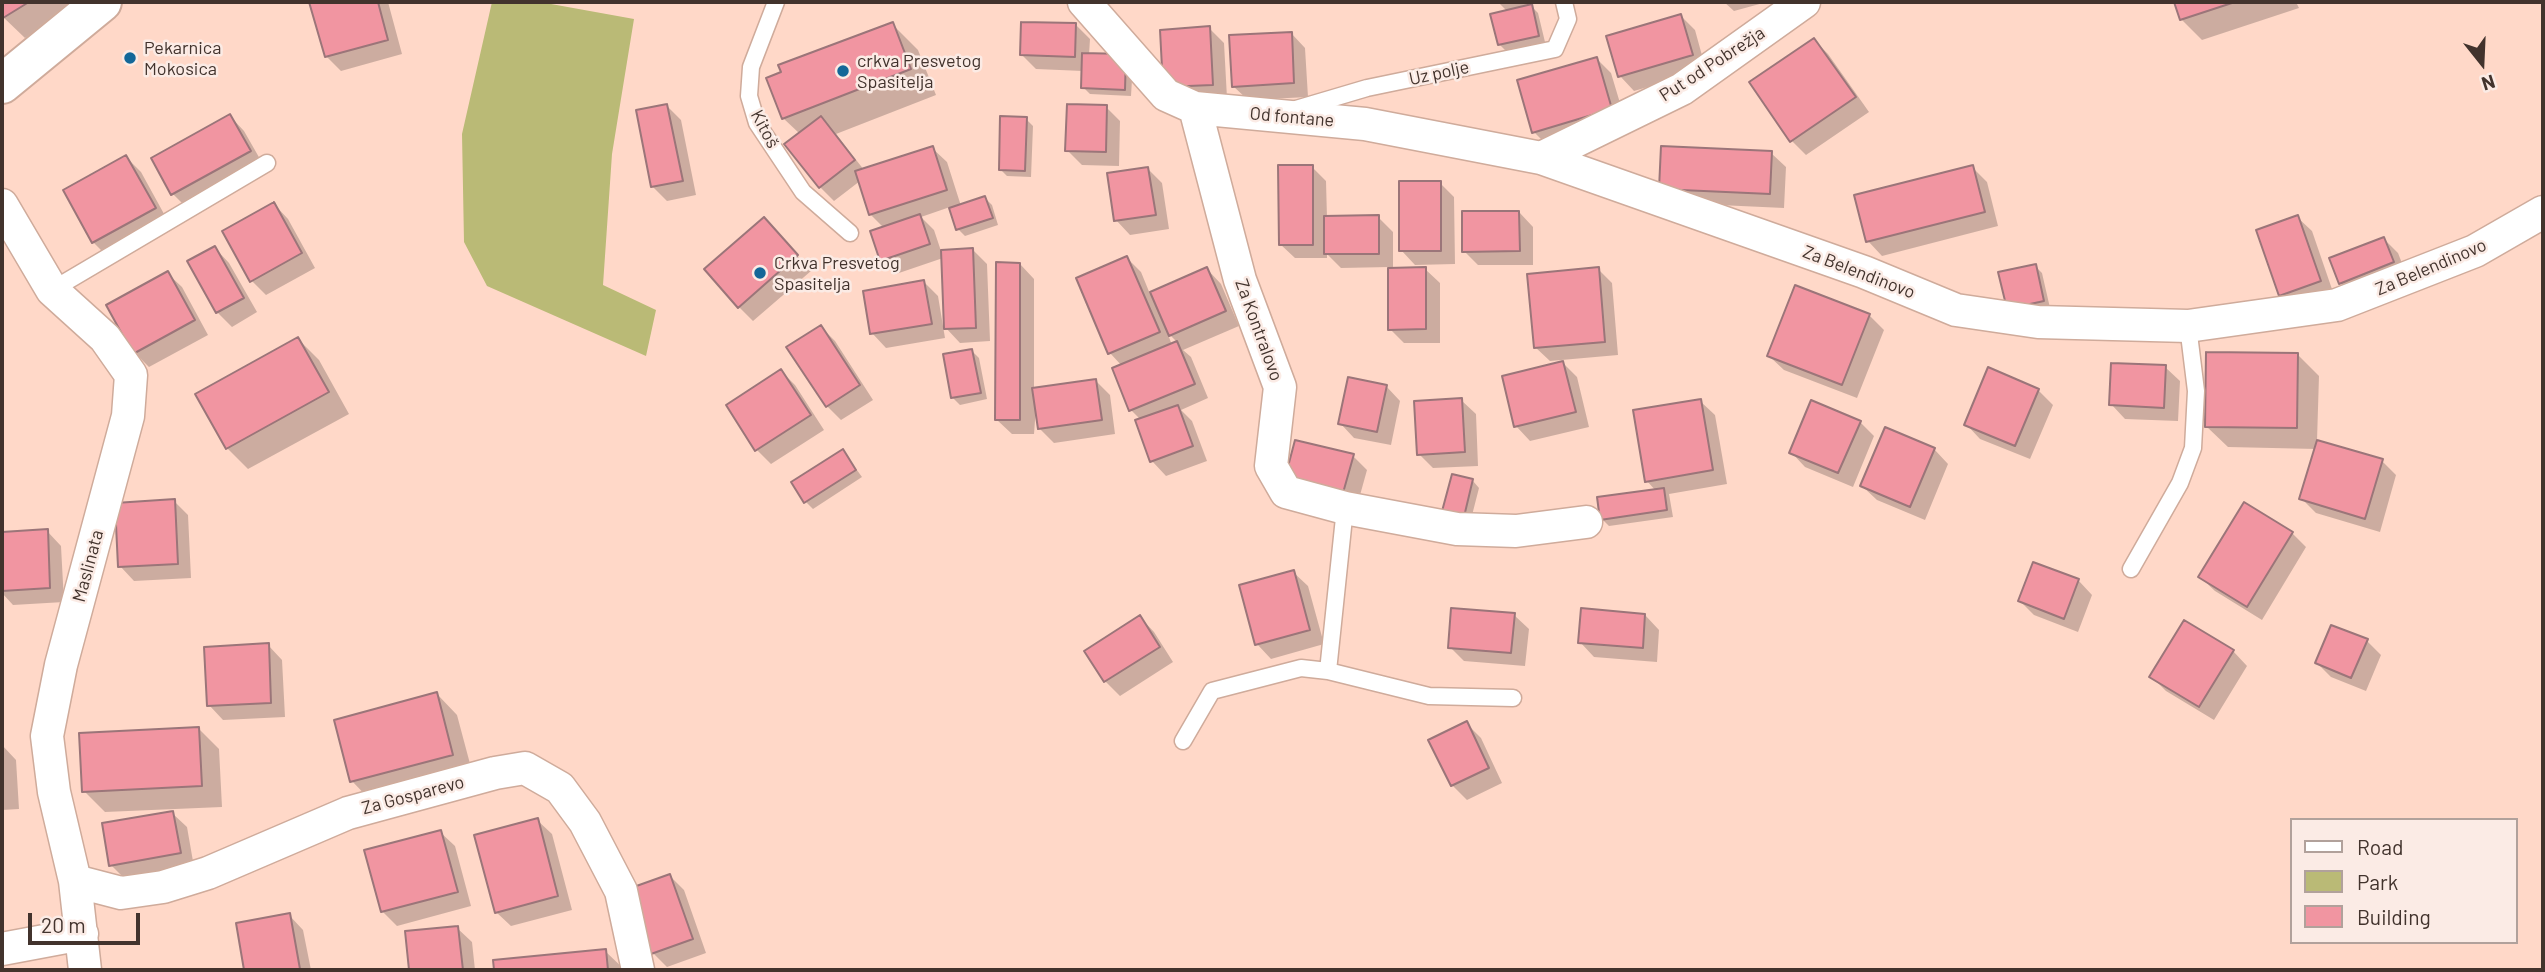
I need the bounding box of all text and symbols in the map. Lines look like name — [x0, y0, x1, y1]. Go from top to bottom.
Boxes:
street label: Put od Pobrežja — [1655, 22, 1769, 106]
north arrow — [2447, 28, 2517, 98]
place label: Pekarnica Mokosica — [144, 37, 221, 80]
marker: Pekarnica Mokosica — [122, 50, 138, 66]
place label: crkva Presvetog Spasitelja — [857, 50, 981, 92]
street label: Uz polje — [1407, 56, 1471, 90]
marker: crkva Presvetog Spasitelja — [835, 63, 851, 79]
text: N — [2479, 71, 2498, 96]
street label: Od fontane — [1249, 103, 1335, 131]
street label: Kitoš — [746, 106, 784, 152]
street label: Za Belendinovo — [2372, 234, 2490, 300]
street label: Za Belendinovo — [1800, 241, 1918, 303]
place label: Crkva Presvetog Spasitelja — [774, 252, 900, 294]
marker: Crkva Presvetog Spasitelja — [752, 265, 768, 281]
street label: Za Kontralovo — [1231, 276, 1287, 384]
street label: Maslinata — [68, 527, 108, 605]
street label: Za Gosparevo — [359, 771, 467, 819]
legend — [2290, 818, 2517, 944]
text: Road — [2357, 834, 2403, 859]
text: Park — [2357, 869, 2398, 894]
scale bar — [32, 898, 144, 942]
text: Building — [2357, 904, 2431, 929]
text: 20 m — [41, 912, 86, 937]

